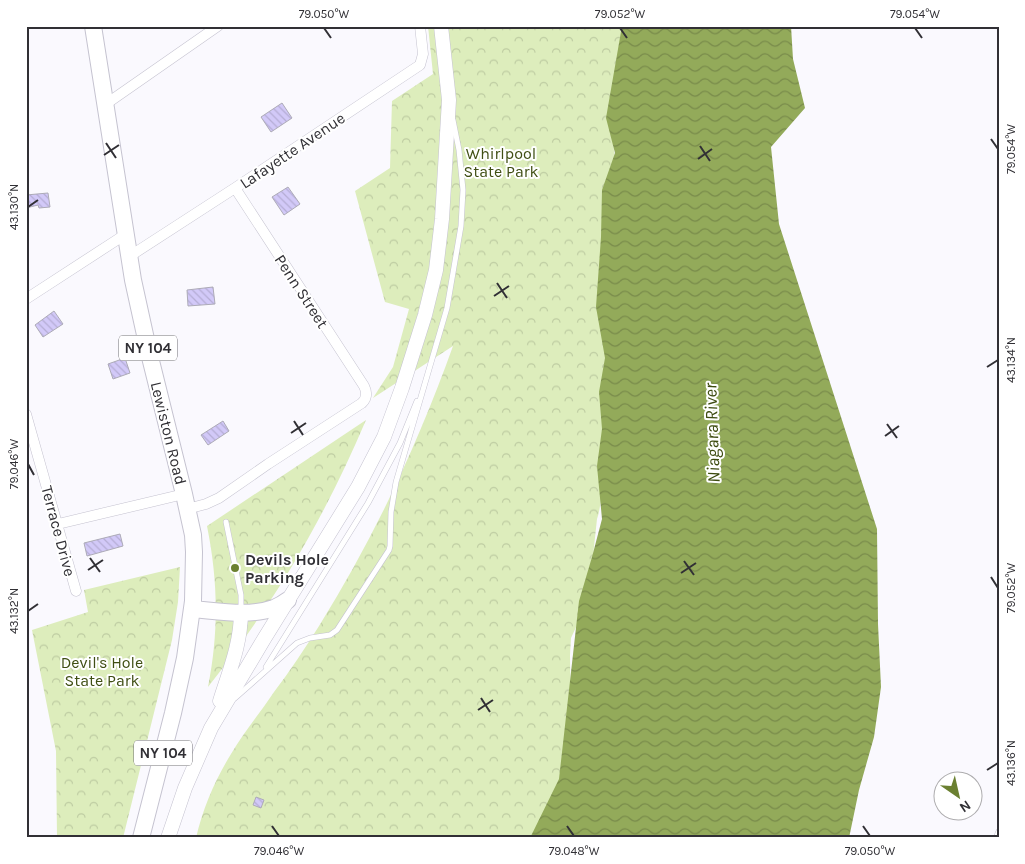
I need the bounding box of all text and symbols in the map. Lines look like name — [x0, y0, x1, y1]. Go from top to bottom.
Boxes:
text: 79.050°W — [299, 7, 350, 21]
text: 79.052°W — [595, 7, 645, 21]
text: 79.054°W — [890, 7, 940, 21]
street label: Lafayette Avenue — [236, 108, 349, 193]
text: 79.054°W — [1004, 124, 1018, 174]
park label: Whirlpool State Park — [464, 144, 539, 181]
text: 43.130°N — [7, 184, 21, 230]
street label: Penn Street — [271, 251, 332, 332]
road number: NY 104 — [119, 336, 177, 360]
text: 43.134°N — [1004, 337, 1018, 383]
street label: Lewiston Road — [147, 380, 190, 487]
water label: Niagara River — [699, 382, 725, 483]
text: 79.046°W — [7, 439, 21, 489]
street label: Terrace Drive — [37, 484, 80, 579]
place label: Devils Hole Parking — [245, 550, 329, 587]
marker: Devils Hole Parking — [229, 562, 241, 574]
text: 79.052°W — [1004, 563, 1018, 613]
text: 43.132°N — [7, 588, 21, 634]
park label: Devil's Hole State Park — [61, 653, 143, 690]
road number: NY 104 — [134, 740, 192, 766]
text: 43.136°N — [1004, 740, 1018, 786]
north arrow — [932, 772, 982, 822]
text: N — [956, 797, 974, 816]
text: 79.046°W — [254, 844, 304, 858]
text: 79.048°W — [549, 844, 600, 858]
text: 79.050°W — [845, 844, 896, 858]

